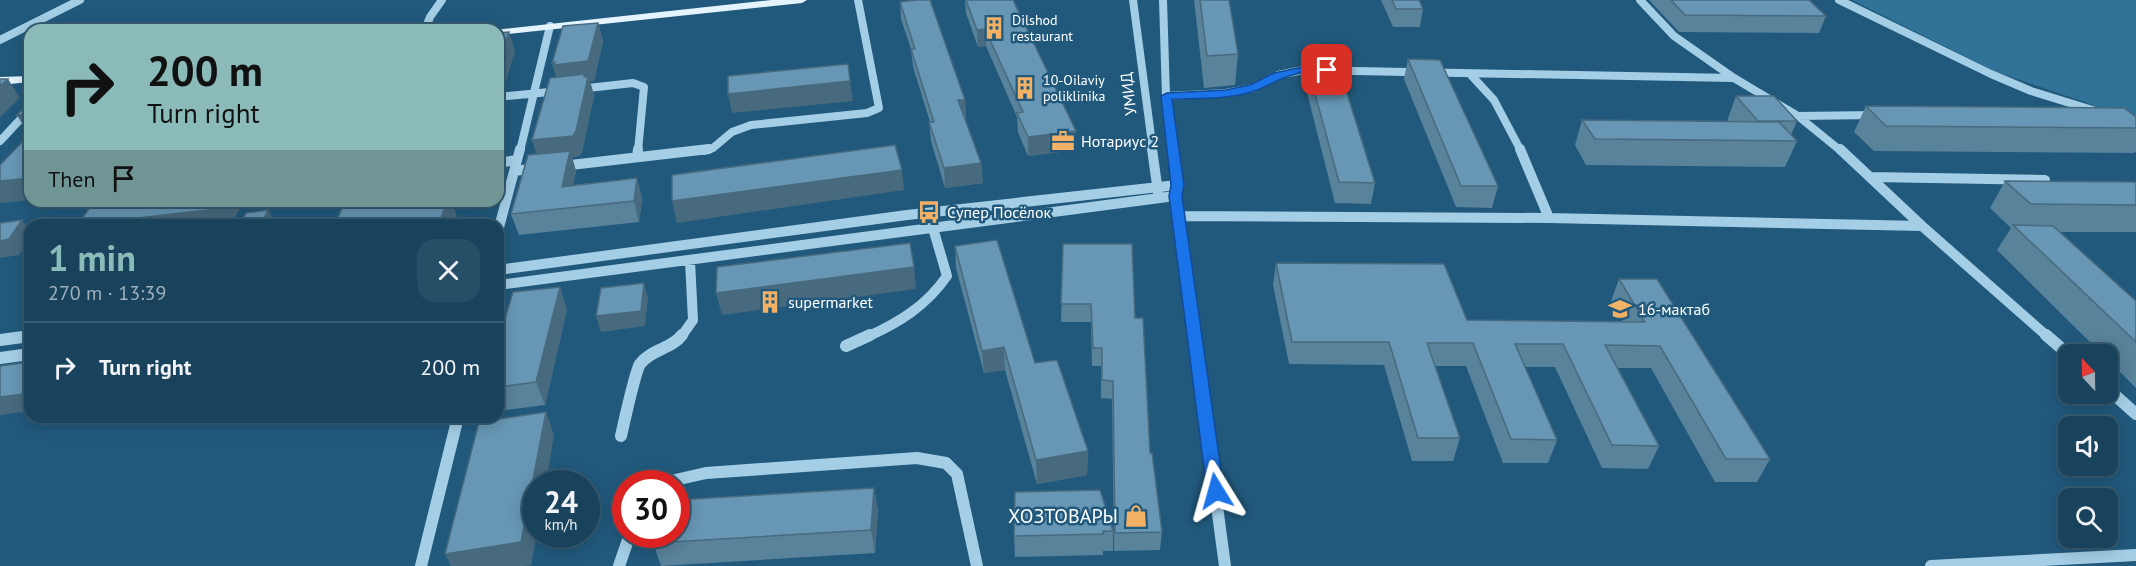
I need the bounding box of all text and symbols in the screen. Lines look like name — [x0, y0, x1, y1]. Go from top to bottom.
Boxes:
place label: Dilshod restaurant — [1012, 11, 1073, 45]
building icon: Dilshod restaurant — [981, 15, 1007, 41]
text: 200 m — [147, 43, 263, 98]
pin — [1301, 44, 1352, 95]
icon: right — [48, 48, 126, 126]
icon: arrive — [1310, 53, 1343, 86]
place label: 10-Oilaviy poliklinika — [1043, 71, 1106, 105]
street label: УМИД — [1115, 71, 1141, 117]
building icon: 10-Oilaviy poliklinika — [1012, 75, 1038, 101]
text: Turn right — [147, 96, 260, 130]
office icon: Нотариус 2 — [1050, 128, 1076, 154]
place label: Нотариус 2 — [1081, 131, 1159, 151]
icon: arrive — [107, 162, 140, 195]
text: Then — [48, 165, 95, 193]
bus stop icon: Супер Посёлок — [916, 199, 942, 225]
place label: Супер Посёлок — [947, 202, 1051, 222]
text: 1 min — [48, 234, 136, 281]
button: close — [417, 239, 480, 302]
text: 270 m · 13:39 — [48, 280, 166, 306]
building icon: supermarket — [757, 289, 783, 315]
place label: supermarket — [788, 292, 874, 312]
school or university icon: 16-мактаб — [1607, 296, 1633, 322]
place label: 16-мактаб — [1638, 299, 1710, 319]
north arrow — [2058, 344, 2118, 404]
map controls — [2058, 344, 2118, 548]
icon: right — [48, 351, 81, 384]
text: Turn right — [99, 353, 191, 381]
text: 200 m — [420, 353, 480, 381]
button: sound — [2058, 416, 2118, 476]
position arrow — [1184, 459, 1248, 523]
speed limit sign: 30 — [612, 470, 690, 548]
text: 24 — [544, 482, 578, 521]
button: search — [2058, 488, 2118, 548]
place label: ХОЗТОВАРЫ — [1008, 503, 1118, 529]
shop icon: ХОЗТОВАРЫ — [1123, 503, 1149, 529]
text: km/h — [545, 515, 577, 534]

